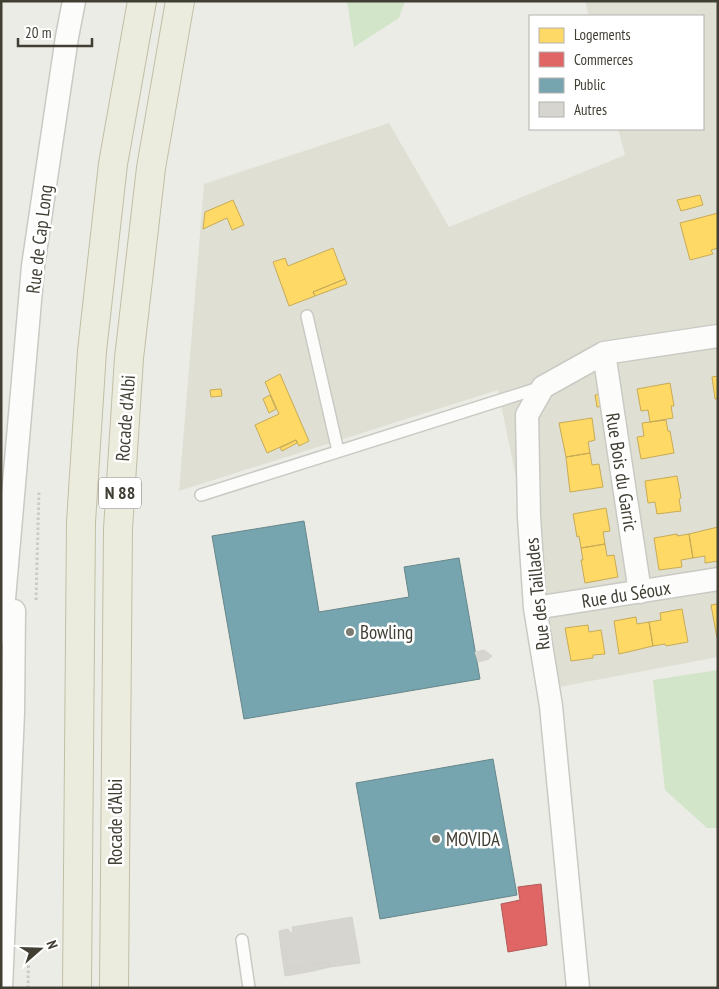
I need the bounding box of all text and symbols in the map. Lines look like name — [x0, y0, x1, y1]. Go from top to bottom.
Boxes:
scale bar — [18, 15, 91, 47]
legend — [529, 15, 704, 130]
text: 20 m — [25, 23, 51, 42]
text: Logements — [574, 25, 630, 44]
text: Commerces — [574, 50, 633, 69]
text: Public — [574, 75, 606, 94]
text: Autres — [574, 100, 607, 119]
street label: Rue de Cap Long — [20, 183, 58, 295]
street label: Rocade d'Albi — [110, 374, 140, 462]
street label: Rue Bois du Garric — [601, 411, 643, 533]
road number: N 88 — [99, 478, 141, 508]
street label: Rue des Taillades — [519, 537, 555, 651]
street label: Rue du Séoux — [580, 575, 672, 613]
place label: Bowling — [360, 620, 413, 644]
marker: Bowling — [344, 626, 356, 638]
street label: Rocade d'Albi — [103, 779, 127, 865]
place label: MOVIDA — [446, 827, 500, 851]
marker: MOVIDA — [430, 833, 442, 845]
north arrow — [15, 924, 65, 974]
text: N — [42, 938, 62, 951]

